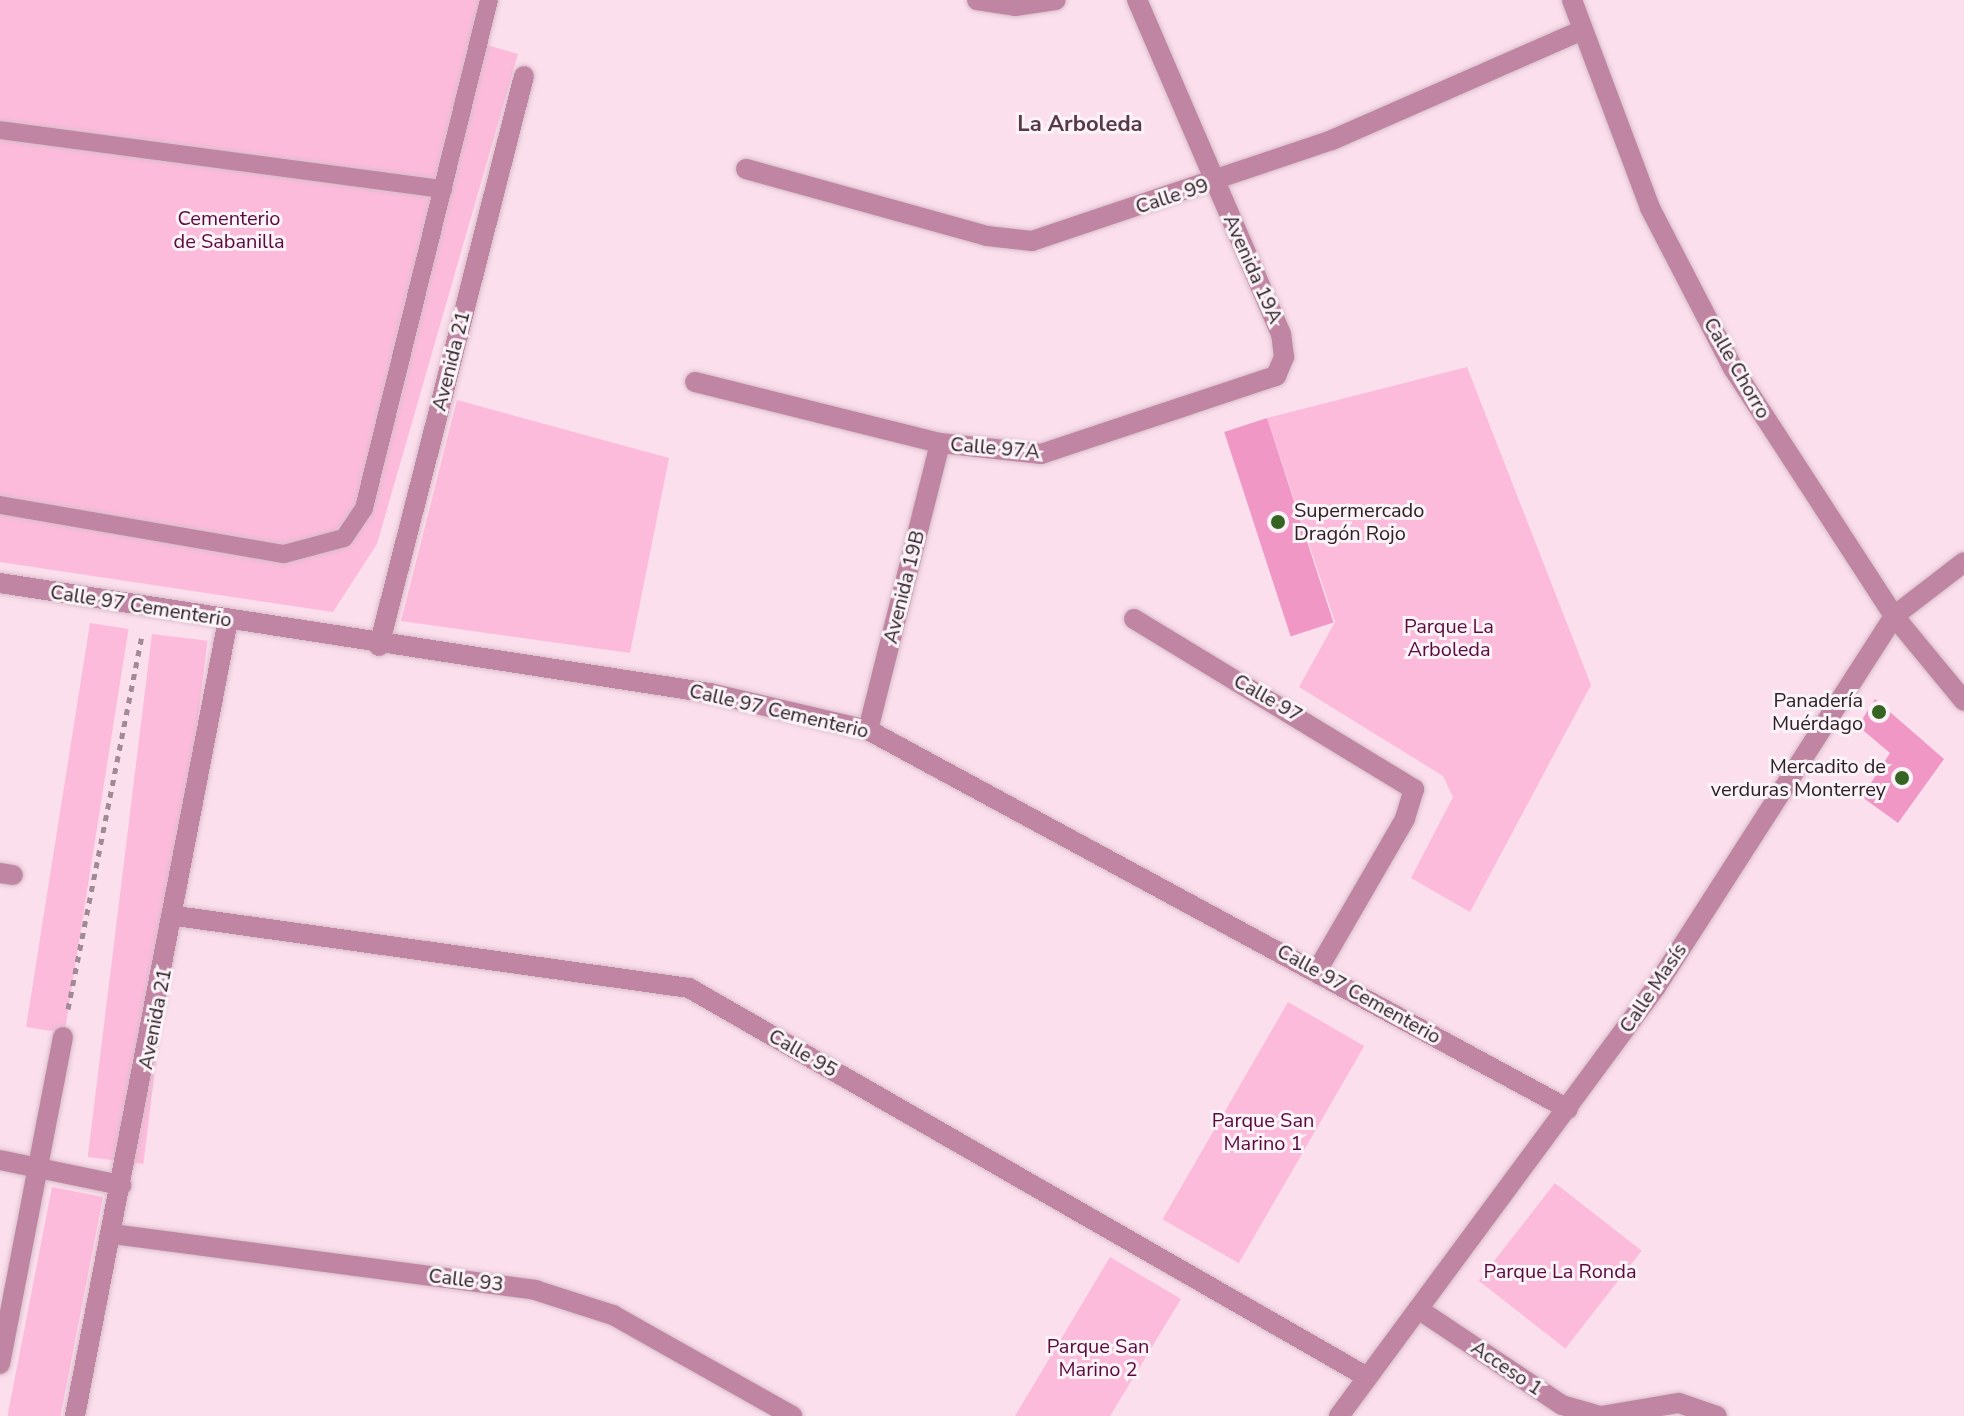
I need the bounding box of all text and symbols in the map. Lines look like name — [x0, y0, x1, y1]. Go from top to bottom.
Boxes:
district label: La Arboleda — [1017, 112, 1143, 138]
street label: Calle 99 — [1133, 173, 1211, 219]
park label: Cementerio de Sabanilla — [173, 207, 285, 254]
street label: Avenida 19A — [1218, 211, 1288, 327]
street label: Avenida 21 — [427, 308, 475, 414]
street label: Calle Chorro — [1698, 313, 1776, 423]
street label: Calle 97A — [949, 432, 1041, 464]
place label: Supermercado Dragón Rojo — [1294, 498, 1424, 545]
marker: Supermercado Dragón Rojo — [1269, 513, 1287, 531]
street label: Avenida 19B — [878, 528, 930, 646]
street label: Calle 97 Cementerio — [49, 580, 233, 632]
park label: Parque La Arboleda — [1404, 615, 1494, 662]
street label: Calle 97 — [1229, 669, 1307, 727]
street label: Calle 97 Cementerio — [687, 679, 871, 743]
place label: Panadería Muérdago — [1772, 688, 1863, 735]
marker: Panadería Muérdago — [1870, 703, 1888, 721]
place label: Mercadito de verduras Monterrey — [1711, 754, 1886, 801]
marker: Mercadito de verduras Monterrey — [1893, 769, 1911, 787]
street label: Calle 97 Cementerio — [1273, 939, 1445, 1049]
street label: Calle Masís — [1614, 939, 1692, 1037]
street label: Avenida 21 — [133, 967, 177, 1071]
street label: Calle 95 — [764, 1024, 842, 1082]
park label: Parque San Marino 1 — [1212, 1109, 1314, 1156]
park label: Parque La Ronda — [1484, 1259, 1636, 1283]
street label: Calle 93 — [427, 1264, 505, 1296]
park label: Parque San Marino 2 — [1047, 1334, 1149, 1381]
street label: Acceso 1 — [1467, 1335, 1547, 1401]

